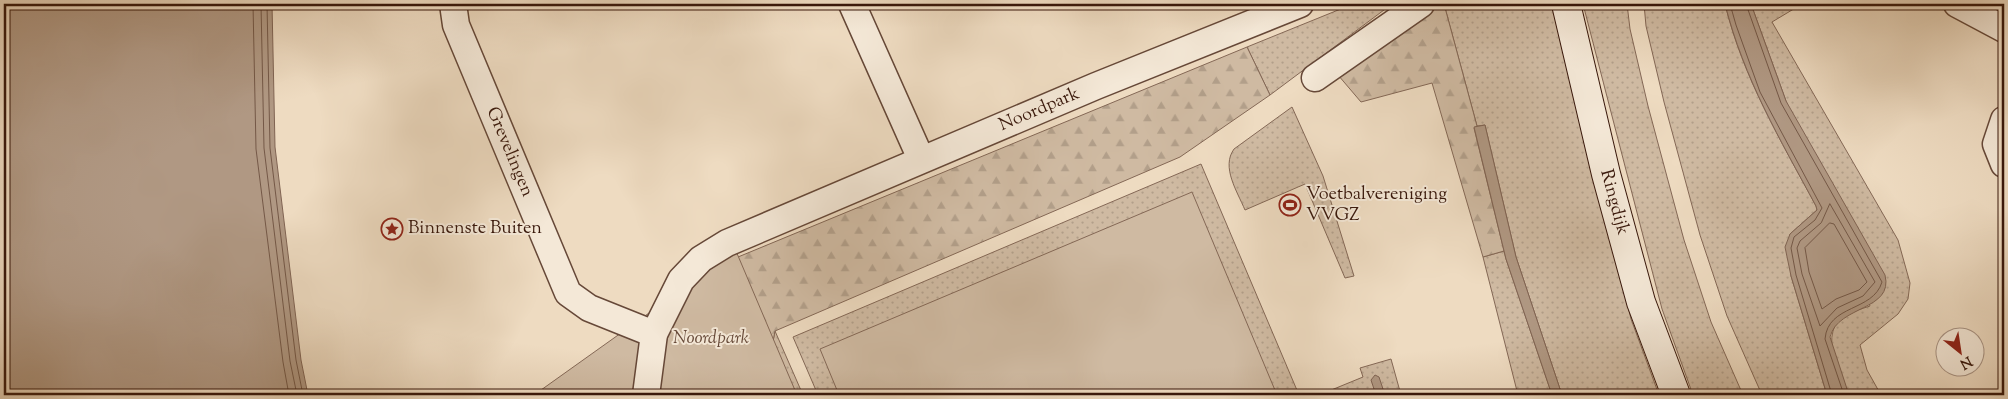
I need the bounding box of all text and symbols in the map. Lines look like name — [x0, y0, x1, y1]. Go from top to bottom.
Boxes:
street label: Noordpark — [995, 81, 1084, 139]
street label: Grevelingen — [479, 103, 540, 201]
street label: Ringdijk — [1592, 166, 1635, 238]
place label: Voetbalvereniging VVGZ — [1306, 182, 1447, 229]
sports icon: Voetbalvereniging VVGZ — [1278, 193, 1302, 217]
place label: Binnenste Buiten — [408, 216, 542, 242]
place icon: Binnenste Buiten — [380, 217, 404, 241]
park label: Noordpark — [673, 326, 749, 352]
north arrow — [1936, 326, 1986, 376]
text: N — [1956, 350, 1975, 373]

